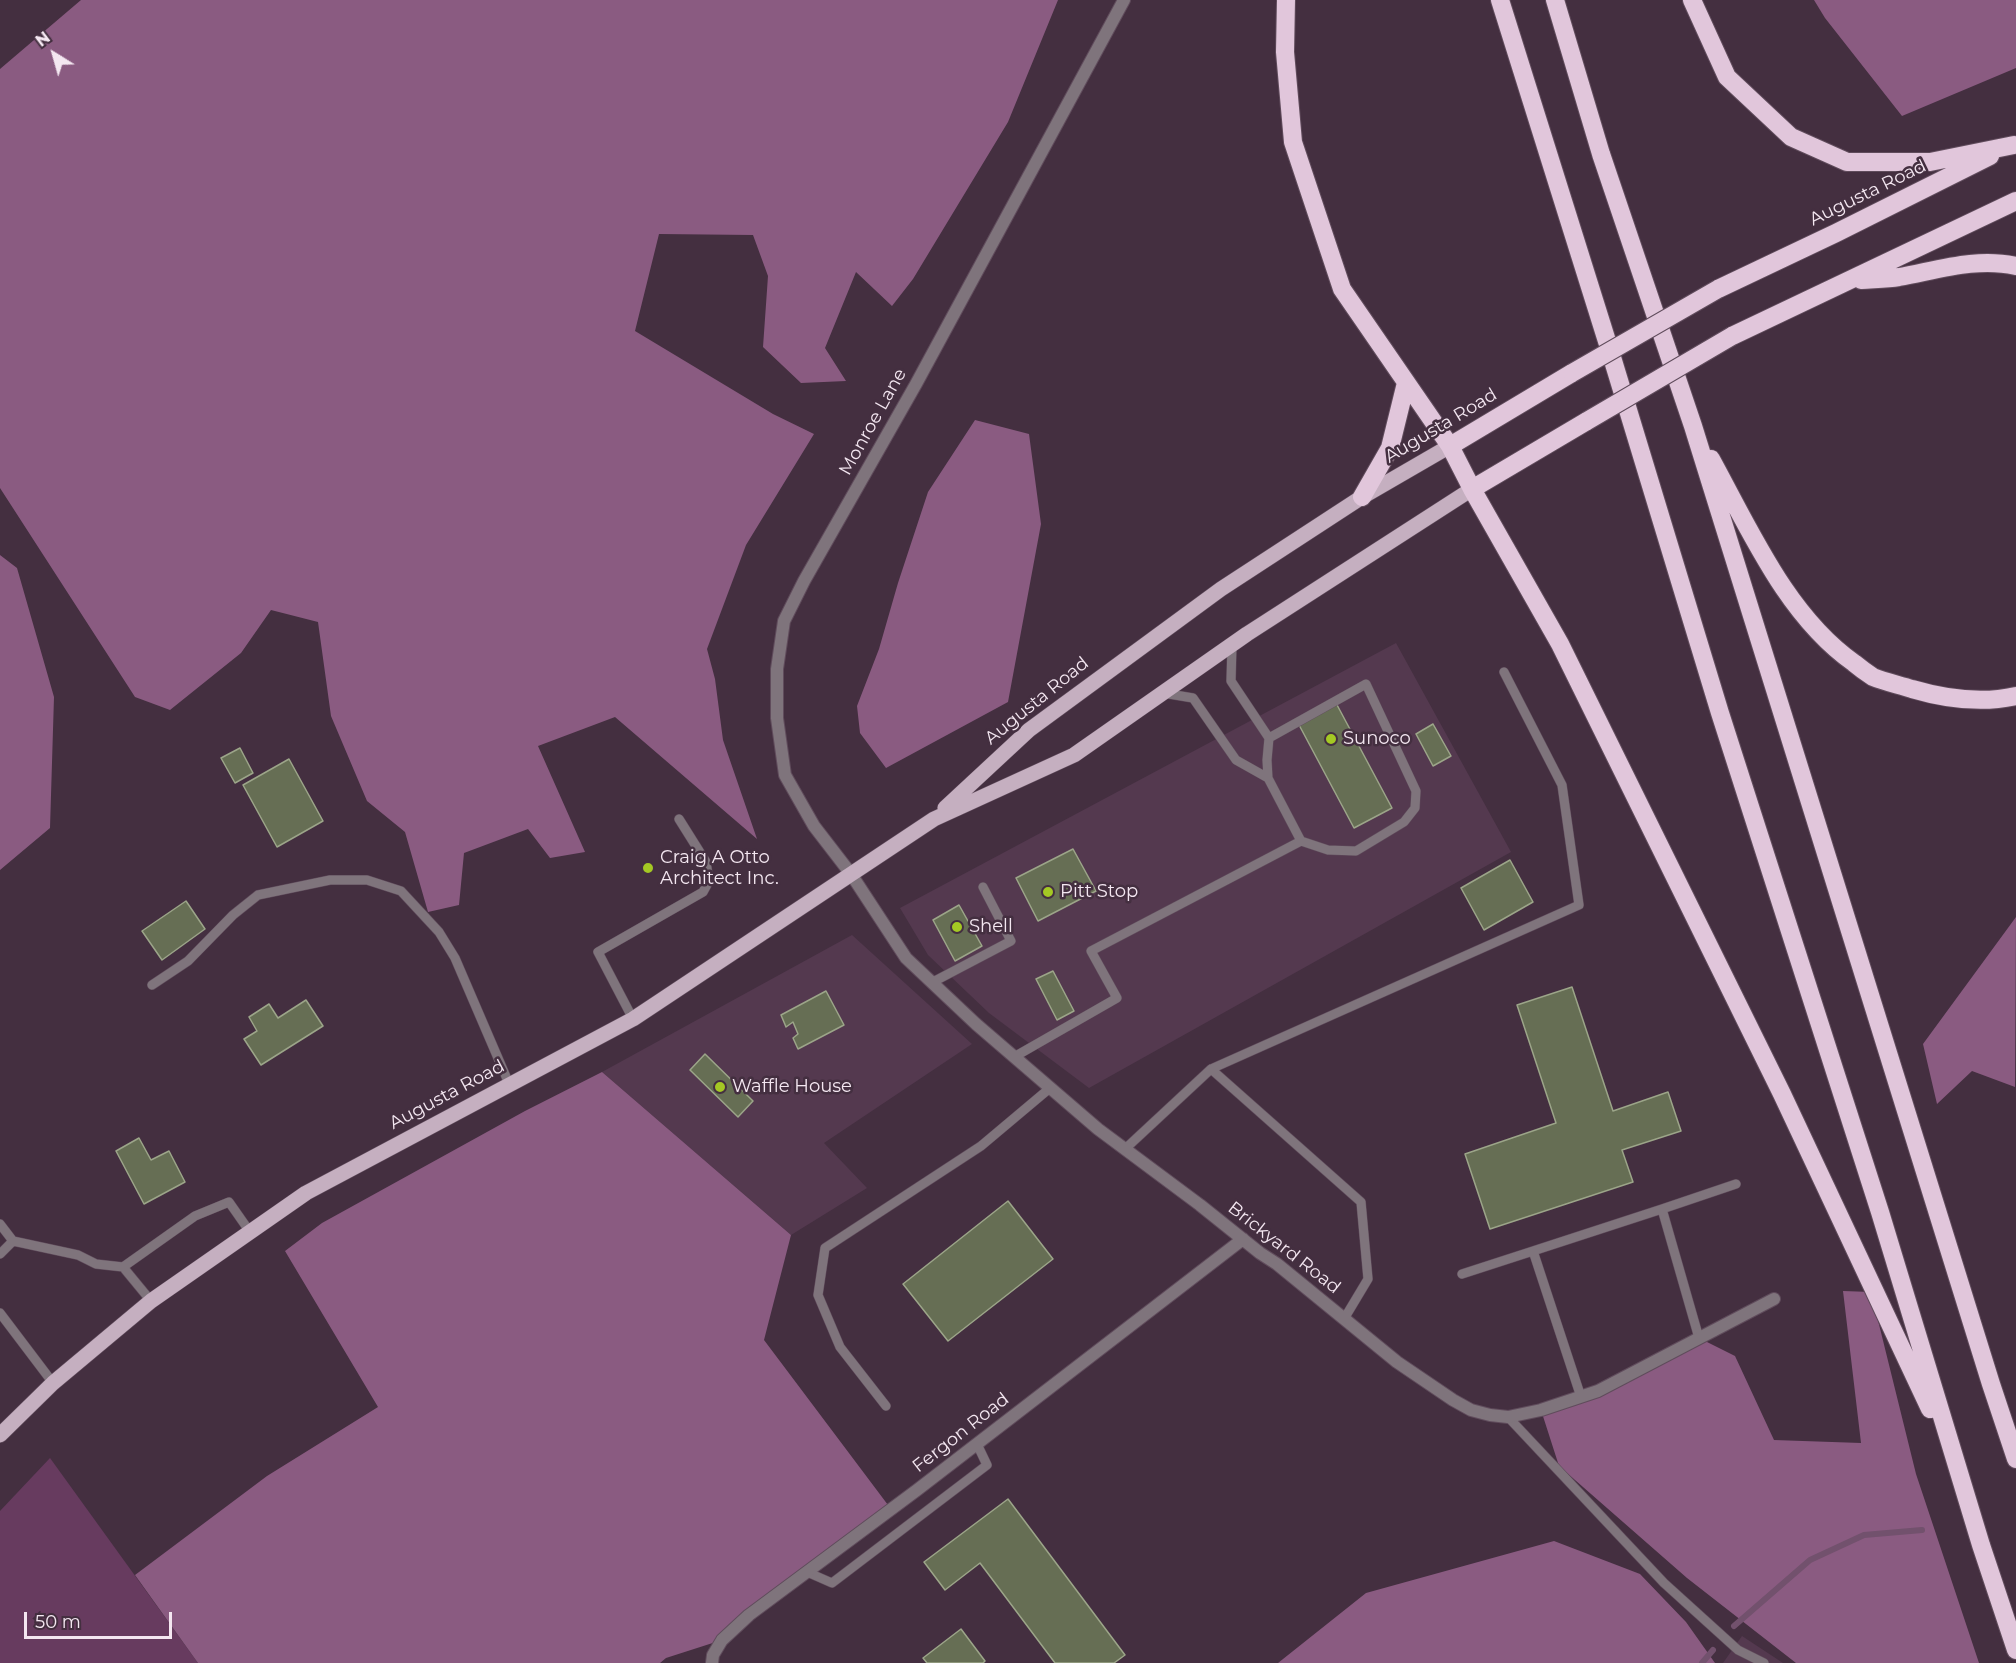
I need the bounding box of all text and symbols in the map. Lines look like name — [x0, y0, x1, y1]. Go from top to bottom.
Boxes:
north arrow — [24, 24, 84, 84]
text: N — [32, 28, 54, 51]
street label: Augusta Road — [1806, 155, 1930, 231]
street label: Monroe Lane — [835, 365, 911, 479]
street label: Augusta Road — [1381, 384, 1501, 468]
street label: Augusta Road — [981, 653, 1093, 749]
place label: Sunoco — [1343, 728, 1411, 750]
marker: Sunoco — [1324, 732, 1338, 746]
place label: Craig A Otto Architect Inc. — [660, 847, 779, 890]
marker: Craig A Otto Architect Inc. — [641, 861, 655, 875]
place label: Pitt Stop — [1060, 881, 1138, 903]
marker: Pitt Stop — [1041, 885, 1055, 899]
place label: Shell — [969, 916, 1013, 938]
marker: Shell — [950, 920, 964, 934]
street label: Augusta Road — [386, 1056, 508, 1134]
place label: Waffle House — [732, 1076, 852, 1098]
marker: Waffle House — [713, 1080, 727, 1094]
street label: Brickyard Road — [1223, 1197, 1345, 1299]
street label: Fergon Road — [908, 1389, 1014, 1477]
scale bar — [27, 1600, 176, 1638]
text: 50 m — [35, 1611, 81, 1633]

